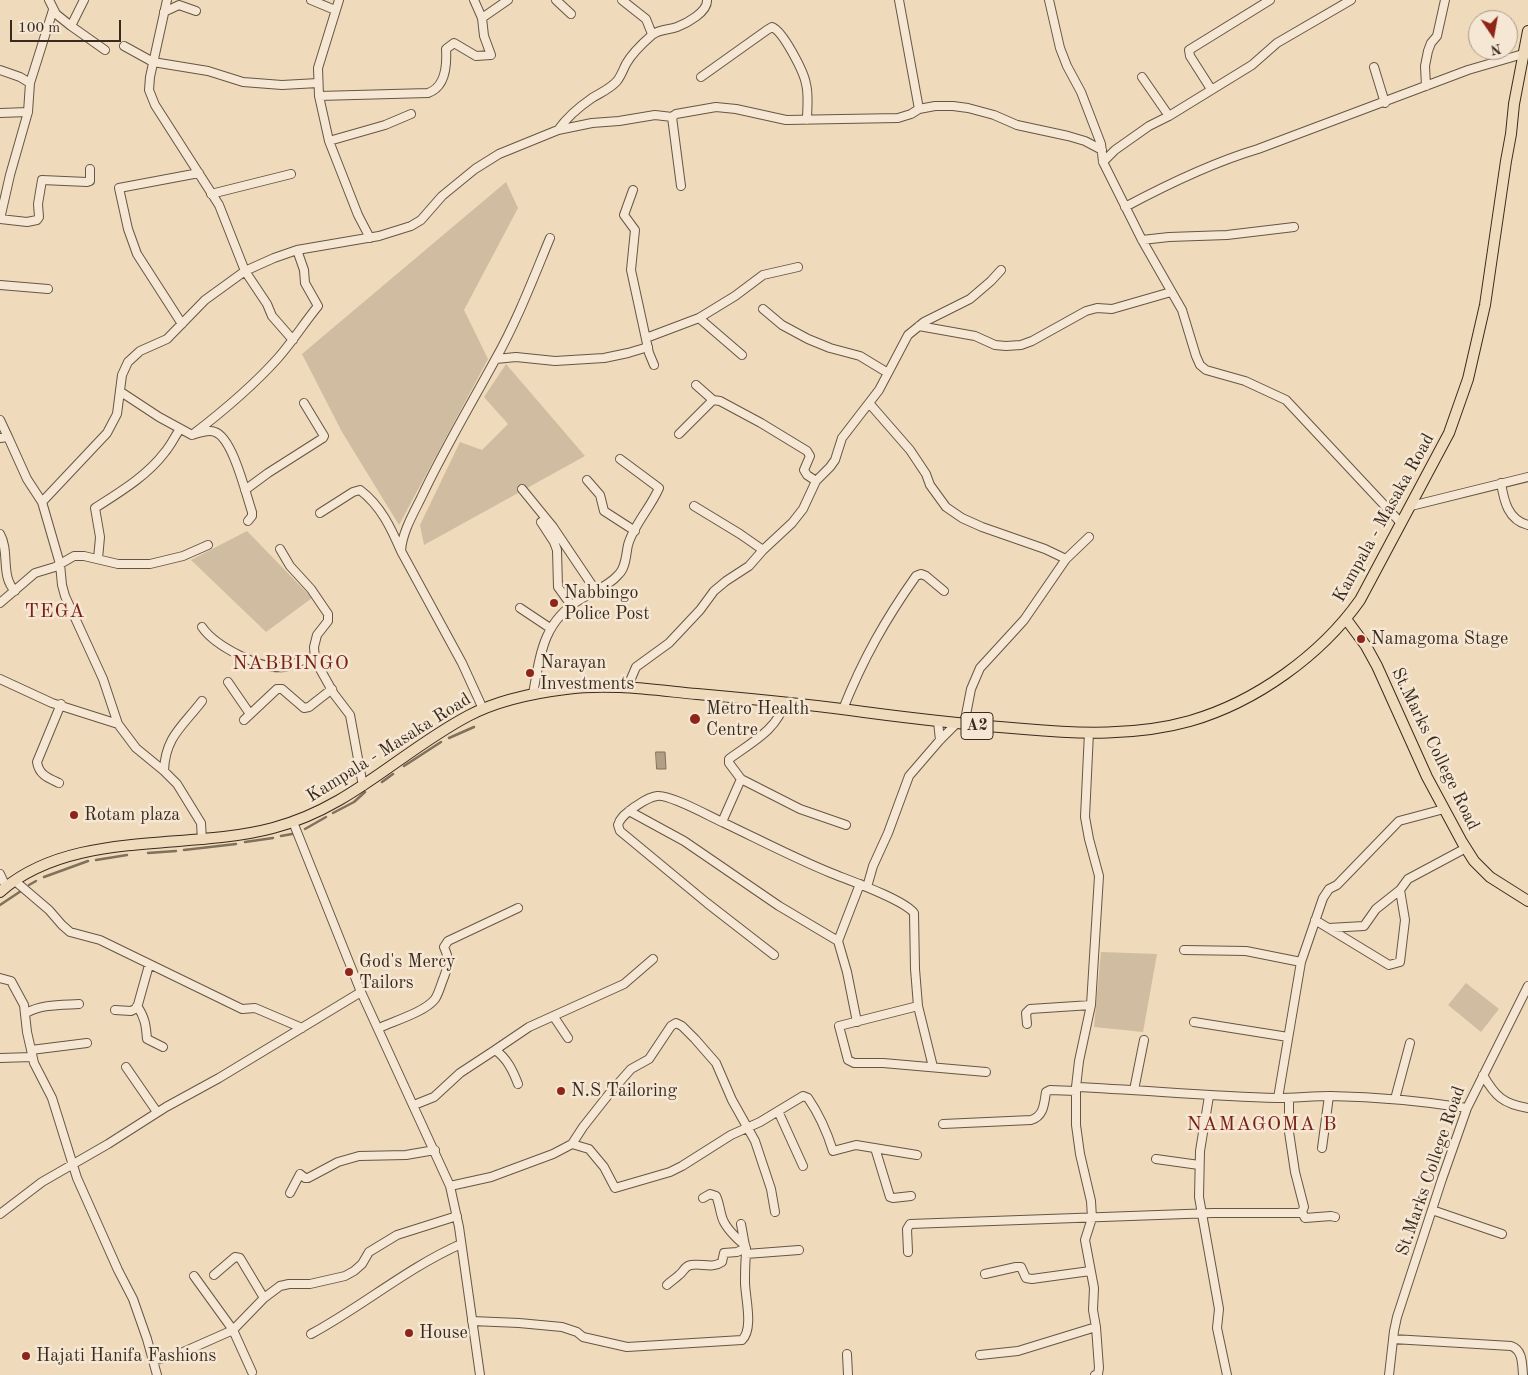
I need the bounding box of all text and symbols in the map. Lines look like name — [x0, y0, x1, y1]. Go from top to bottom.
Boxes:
scale bar — [12, 10, 124, 42]
north arrow — [1468, 10, 1518, 60]
text: 100 m — [18, 21, 60, 36]
text: N — [1489, 41, 1503, 57]
street label: Kampala - Masaka Road — [1329, 430, 1439, 606]
place label: Nabbingo Police Post — [564, 582, 649, 624]
marker: Nabbingo Police Post — [548, 597, 560, 609]
district label: TEGA — [24, 600, 86, 624]
place label: Namagoma Stage — [1371, 628, 1508, 650]
marker: Namagoma Stage — [1355, 633, 1367, 645]
district label: NABBINGO — [231, 652, 351, 676]
place label: Narayan Investments — [540, 652, 634, 694]
street label: St.Marks College Road — [1386, 664, 1484, 834]
marker: Narayan Investments — [524, 667, 536, 679]
street label: Kampala - Masaka Road — [303, 689, 475, 807]
place label: Metro Health Centre — [706, 698, 809, 741]
marker: Metro Health Centre — [688, 712, 702, 726]
road number: A2 — [961, 712, 993, 739]
place label: Rotam plaza — [84, 804, 180, 826]
marker: Rotam plaza — [68, 809, 80, 821]
place label: God's Mercy Tailors — [359, 951, 456, 994]
marker: God's Mercy Tailors — [343, 966, 355, 978]
place label: N.S Tailoring — [571, 1080, 677, 1102]
street label: St.Marks College Road — [1392, 1083, 1470, 1259]
marker: N.S Tailoring — [555, 1085, 567, 1097]
district label: NAMAGOMA B — [1185, 1113, 1339, 1137]
place label: House — [419, 1322, 468, 1344]
marker: House — [403, 1327, 415, 1339]
place label: Hajati Hanifa Fashions — [36, 1345, 216, 1367]
marker: Hajati Hanifa Fashions — [20, 1350, 32, 1362]

